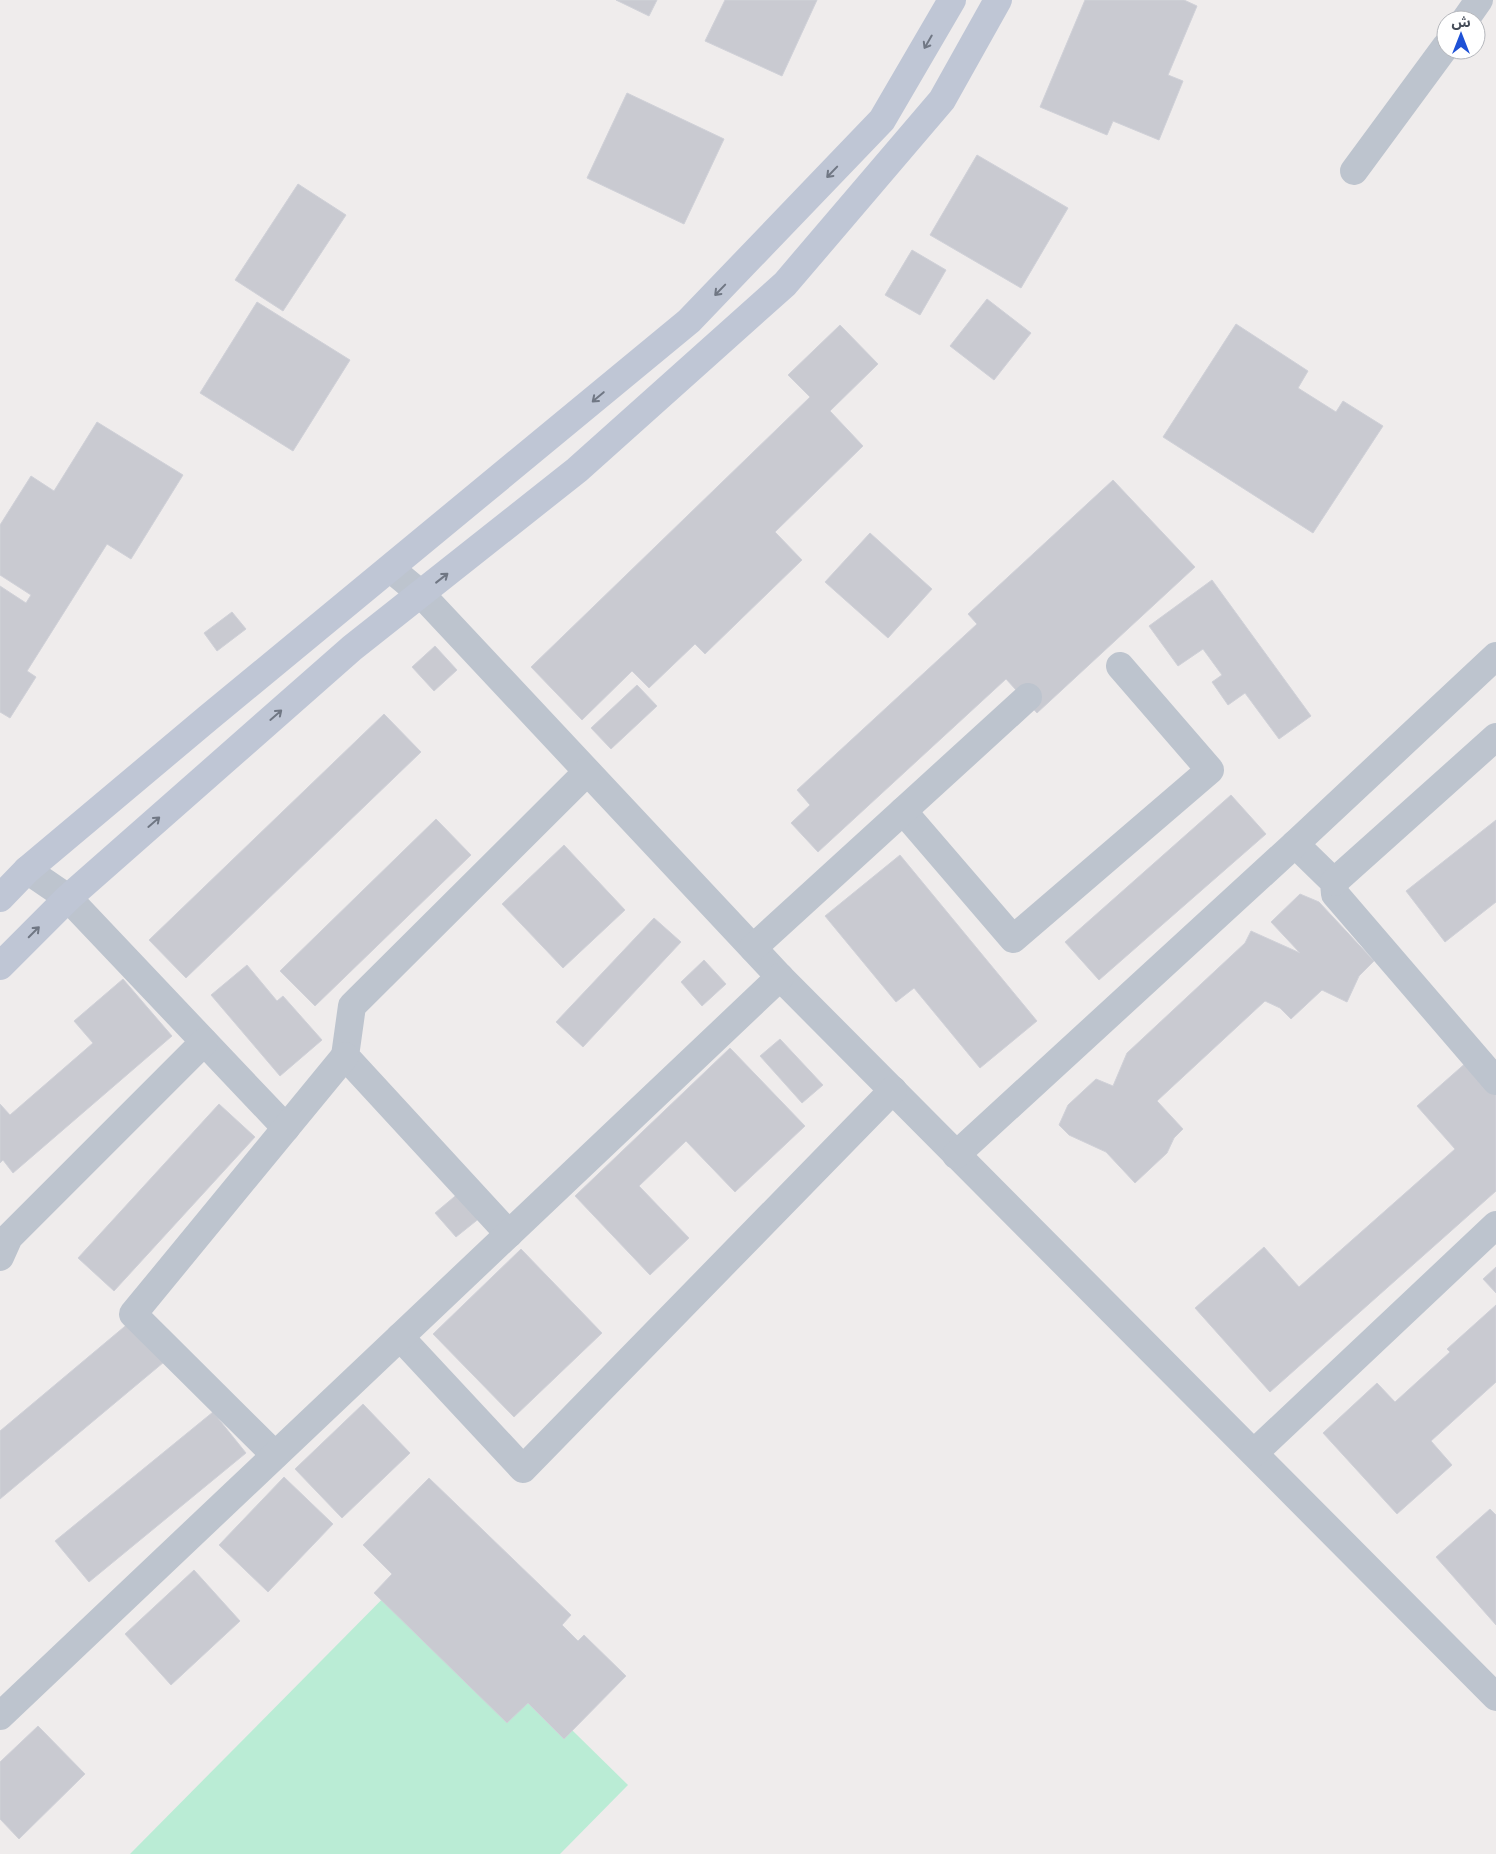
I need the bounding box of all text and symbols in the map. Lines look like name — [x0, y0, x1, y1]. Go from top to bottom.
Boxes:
north arrow — [1436, 10, 1486, 60]
text: ش — [1451, 13, 1471, 32]
one-way arrow — [922, 35, 932, 49]
one-way arrow — [826, 166, 838, 179]
one-way arrow — [714, 283, 726, 296]
one-way arrow — [592, 392, 605, 403]
one-way arrow — [435, 572, 448, 583]
one-way arrow — [270, 709, 283, 721]
one-way arrow — [148, 816, 161, 828]
one-way arrow — [28, 926, 41, 938]

